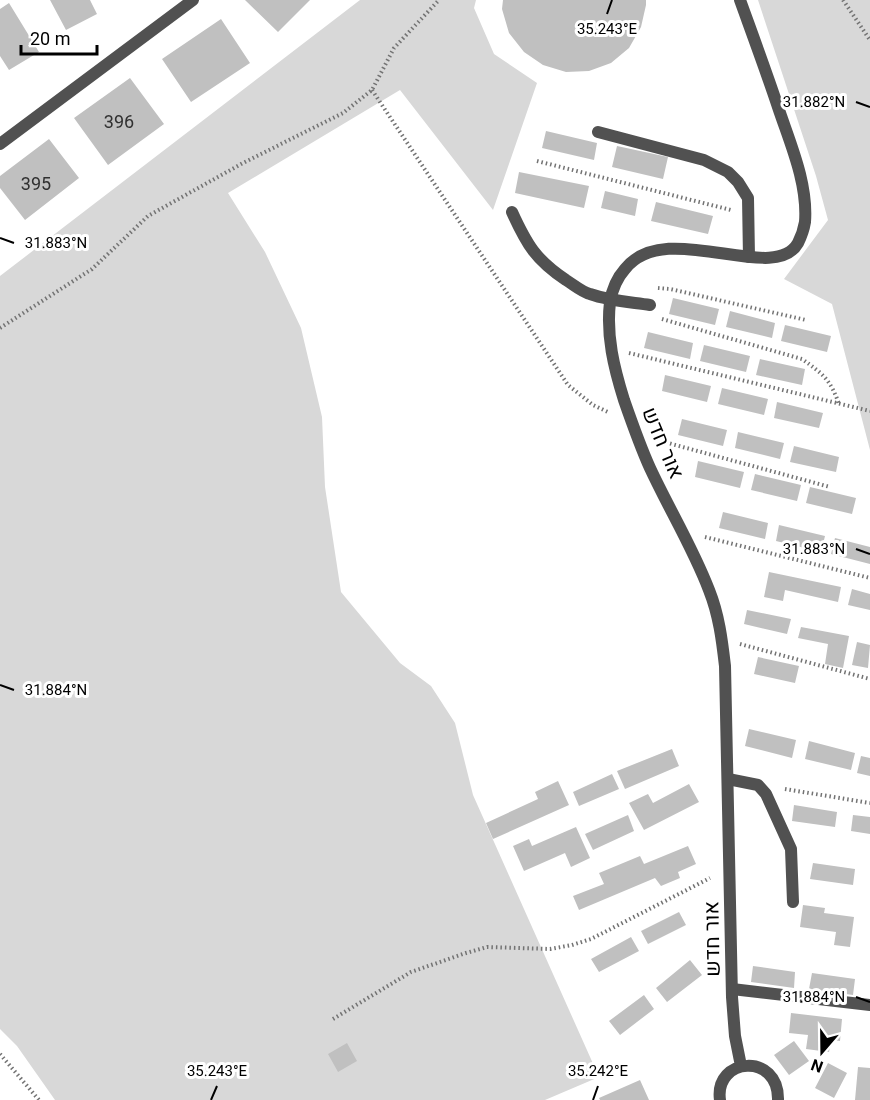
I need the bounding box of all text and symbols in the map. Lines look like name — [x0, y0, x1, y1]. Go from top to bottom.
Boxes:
scale bar — [21, 18, 98, 56]
text: 35.243°E — [577, 20, 638, 38]
text: 20 m — [30, 28, 70, 49]
text: 31.882°N — [783, 93, 845, 111]
house number: 396 — [104, 111, 134, 132]
house number: 395 — [21, 173, 51, 194]
text: 31.883°N — [25, 234, 87, 252]
street label: אור חדש — [637, 404, 689, 482]
text: 31.883°N — [783, 540, 845, 558]
text: 31.884°N — [25, 681, 87, 699]
street label: אור חדש — [699, 901, 725, 977]
text: 31.884°N — [783, 988, 845, 1006]
north arrow — [792, 1022, 852, 1082]
text: N — [808, 1055, 826, 1076]
text: 35.243°E — [187, 1062, 248, 1080]
text: 35.242°E — [568, 1062, 629, 1080]

